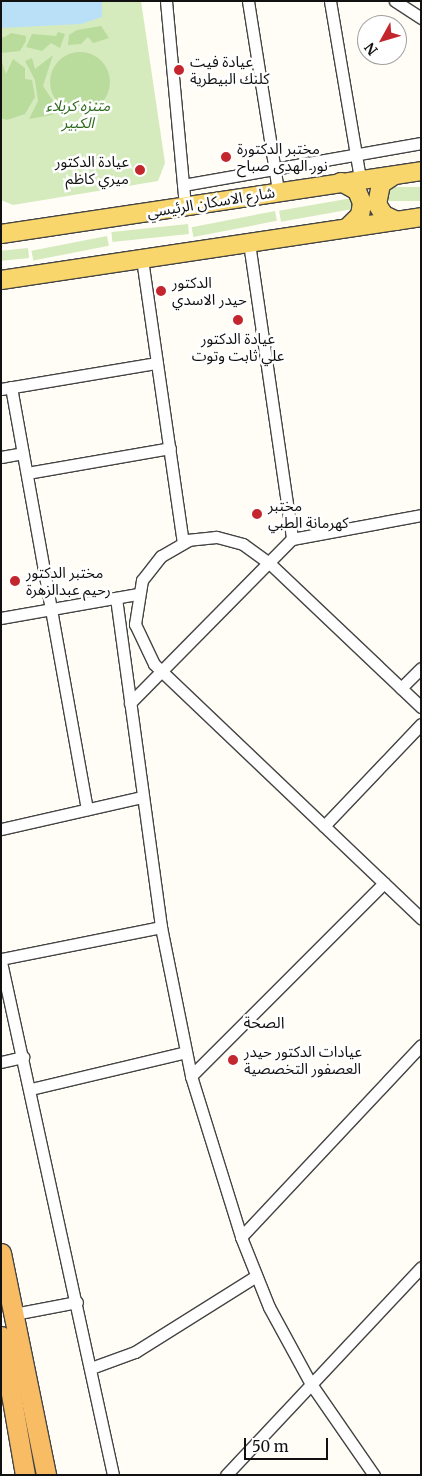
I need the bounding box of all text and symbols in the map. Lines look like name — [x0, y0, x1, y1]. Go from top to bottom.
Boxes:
north arrow — [357, 15, 407, 65]
text: N — [361, 39, 382, 59]
place label: عيادة فيت كلنك البيطرية — [190, 52, 269, 87]
marker: عيادة فيت كلنك البيطرية — [172, 63, 186, 77]
park label: متنزه كربلاء الكبير — [46, 96, 110, 131]
place label: مختبر الدكتورة نور الهدى صباح — [237, 139, 328, 174]
marker: مختبر الدكتورة نور الهدى صباح — [219, 150, 233, 164]
place label: عيادة الدكتور ميري كاظم — [55, 152, 129, 187]
marker: عيادة الدكتور ميري كاظم — [133, 163, 147, 177]
street label: شارع الاسكان الرئيسي — [146, 183, 276, 221]
place label: الدكتور حيدر الاسدي — [172, 273, 247, 308]
marker: الدكتور حيدر الاسدي — [154, 284, 168, 298]
marker: عيادة الدكتور علي ثابت وتوت — [231, 313, 245, 327]
place label: عيادة الدكتور علي ثابت وتوت — [192, 329, 284, 364]
place label: مختبر كهرمانة الطبي — [268, 496, 349, 531]
marker: مختبر كهرمانة الطبي — [250, 507, 264, 521]
place label: مختبر الدكتور رحيم عبدالزهرة — [26, 563, 111, 598]
marker: مختبر الدكتور رحيم عبدالزهرة — [8, 574, 22, 588]
district label: الصحة — [243, 1012, 285, 1032]
place label: عيادات الدكتور حيدر العصفور التخصصية — [244, 1042, 362, 1077]
marker: عيادات الدكتور حيدر العصفور التخصصية — [226, 1053, 240, 1067]
scale bar — [247, 1428, 331, 1460]
text: 50 m — [252, 1437, 289, 1456]

